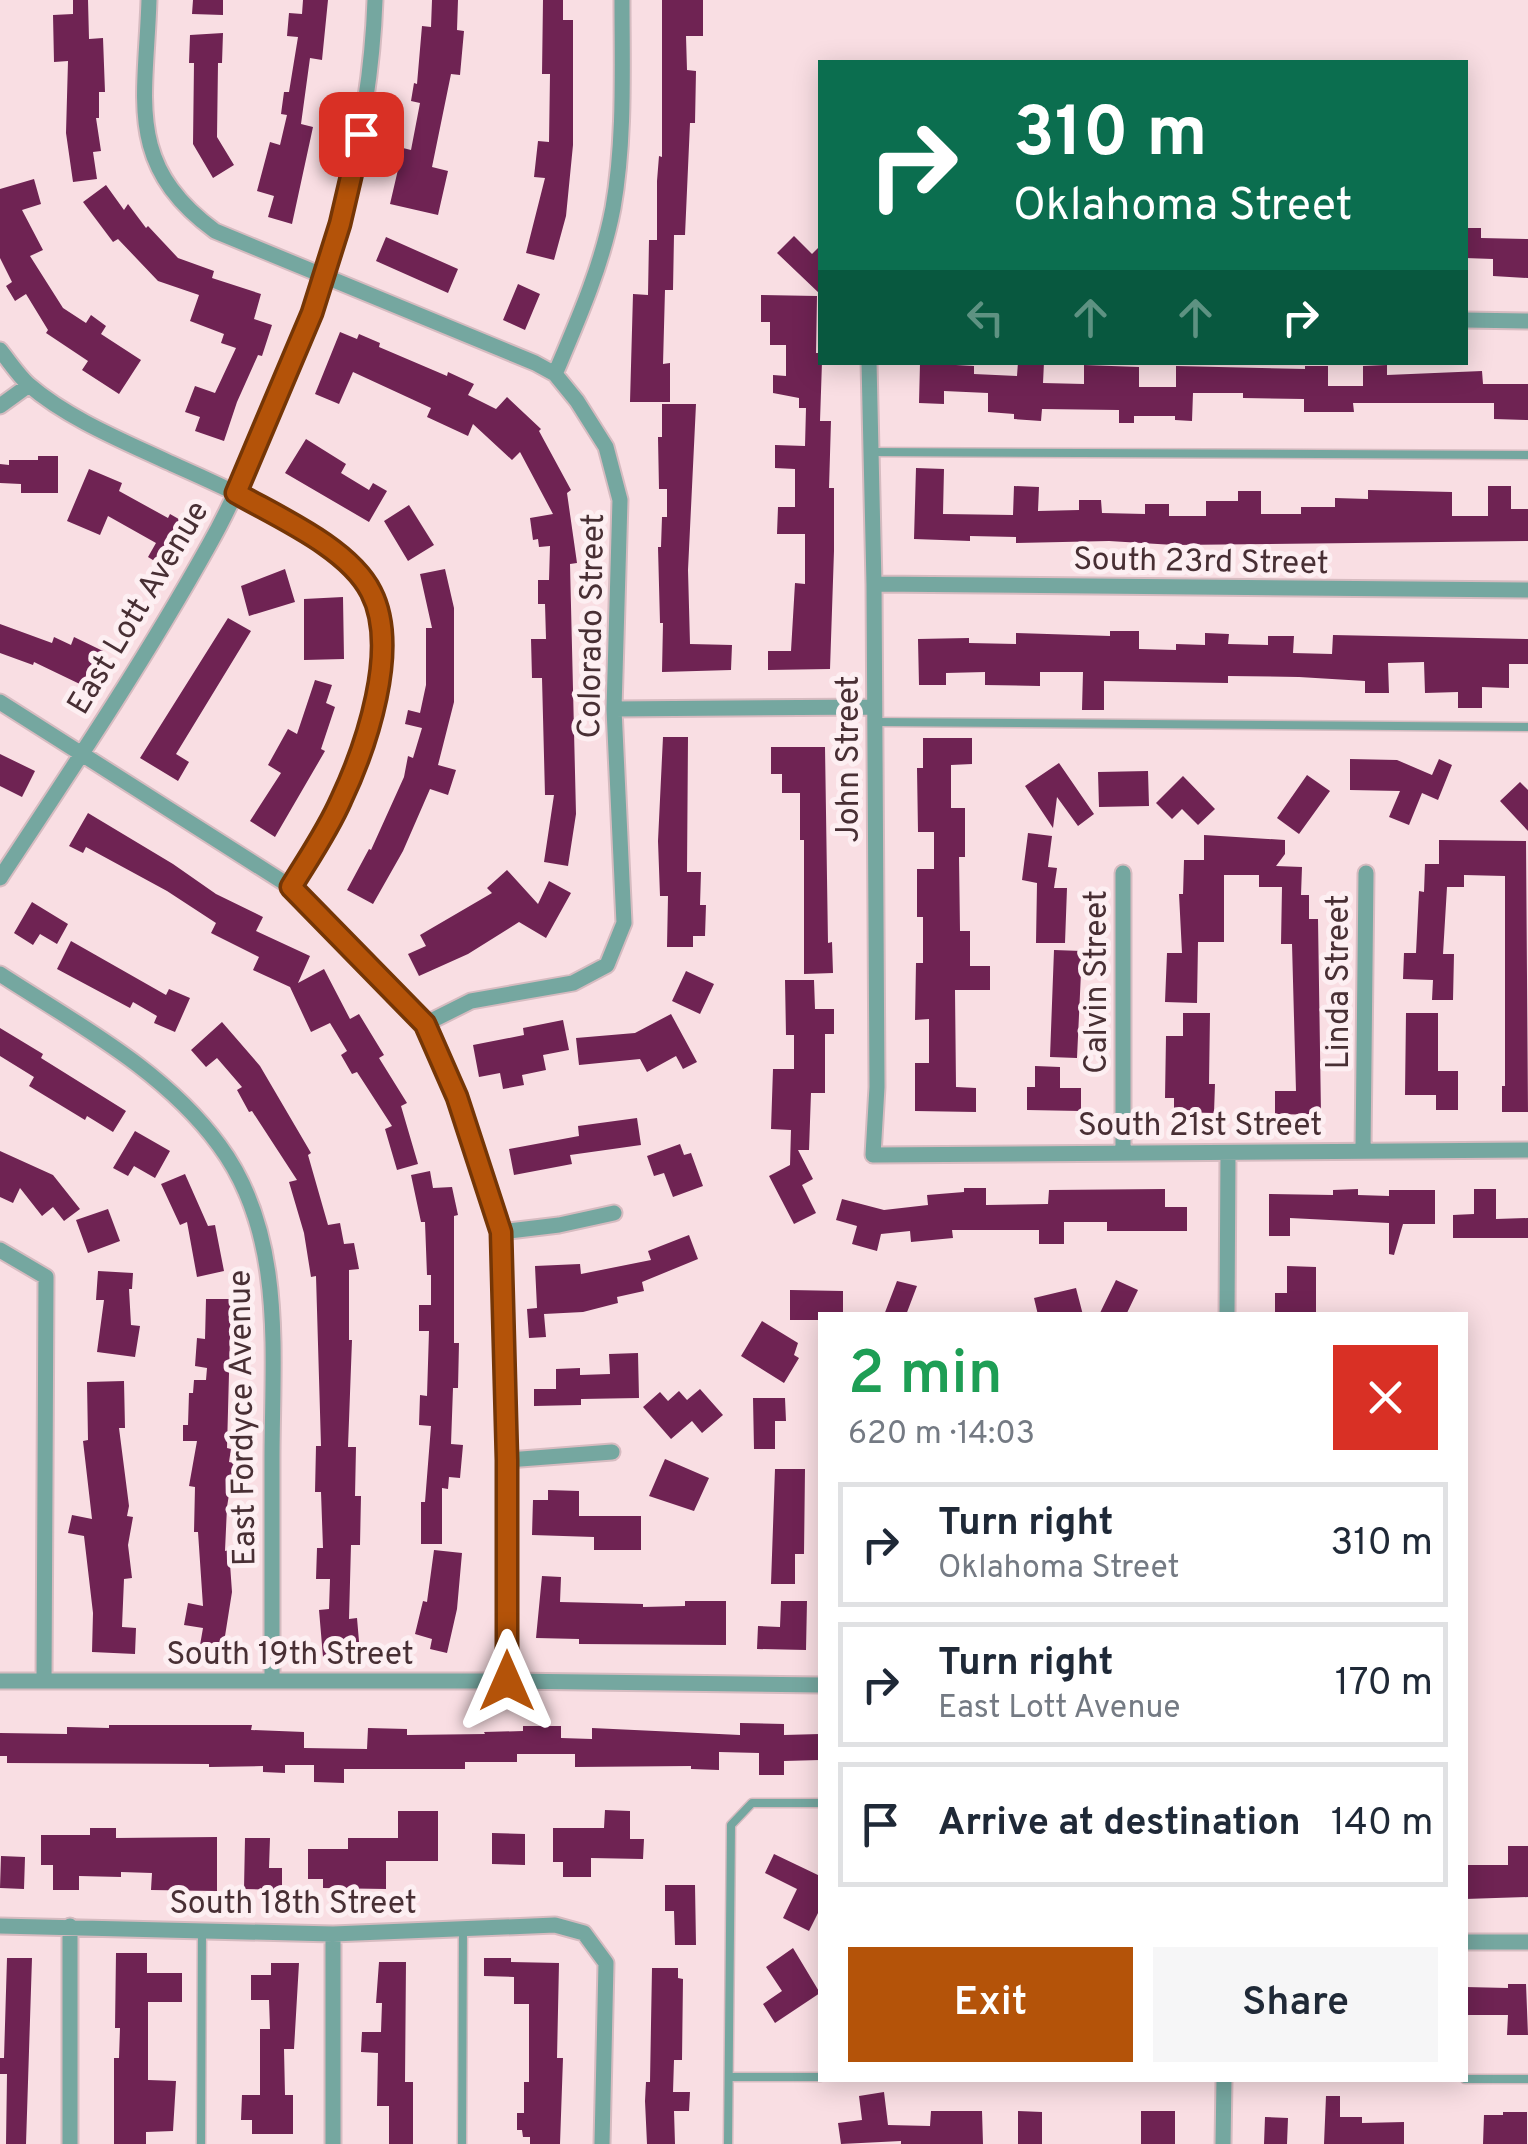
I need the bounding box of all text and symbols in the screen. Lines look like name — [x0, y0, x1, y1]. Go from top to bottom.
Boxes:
pin — [319, 92, 404, 177]
text: 310 m — [1013, 92, 1208, 181]
icon: right — [848, 100, 978, 230]
icon: arrive — [334, 107, 389, 162]
text: Oklahoma Street — [1013, 179, 1353, 236]
icon: left — [958, 290, 1013, 345]
icon: ahead — [1063, 290, 1118, 345]
icon: ahead — [1168, 290, 1223, 345]
icon: right — [1273, 290, 1328, 345]
street label: East Lott Avenue — [60, 494, 219, 723]
street label: Colorado Street — [571, 513, 615, 739]
street label: South 23rd Street — [1073, 541, 1329, 585]
street label: John Street — [830, 675, 870, 843]
street label: Calvin Street — [1078, 890, 1118, 1074]
street label: Linda Street — [1320, 895, 1360, 1069]
street label: South 21st Street — [1078, 1107, 1322, 1147]
street label: East Fordyce Avenue — [221, 1269, 267, 1566]
text: 2 min — [848, 1339, 1003, 1415]
button: close — [1333, 1345, 1438, 1450]
text: 620 m · 14:03 — [848, 1415, 1035, 1455]
text: Turn right — [938, 1500, 1113, 1549]
icon: right — [853, 1517, 908, 1572]
text: 310 m — [1331, 1520, 1433, 1569]
text: Oklahoma Street — [938, 1549, 1179, 1589]
position arrow — [455, 1629, 559, 1733]
street label: South 19th Street — [166, 1636, 414, 1676]
text: Turn right — [938, 1640, 1113, 1689]
icon: right — [853, 1657, 908, 1712]
text: 170 m — [1335, 1660, 1433, 1709]
text: East Lott Avenue — [938, 1689, 1181, 1729]
icon: arrive — [853, 1797, 908, 1852]
text: Arrive at destination — [938, 1800, 1301, 1849]
text: 140 m — [1331, 1800, 1433, 1849]
street label: South 18th Street — [169, 1885, 417, 1925]
button: Exit — [848, 1947, 1133, 2062]
button: Share — [1153, 1947, 1438, 2062]

